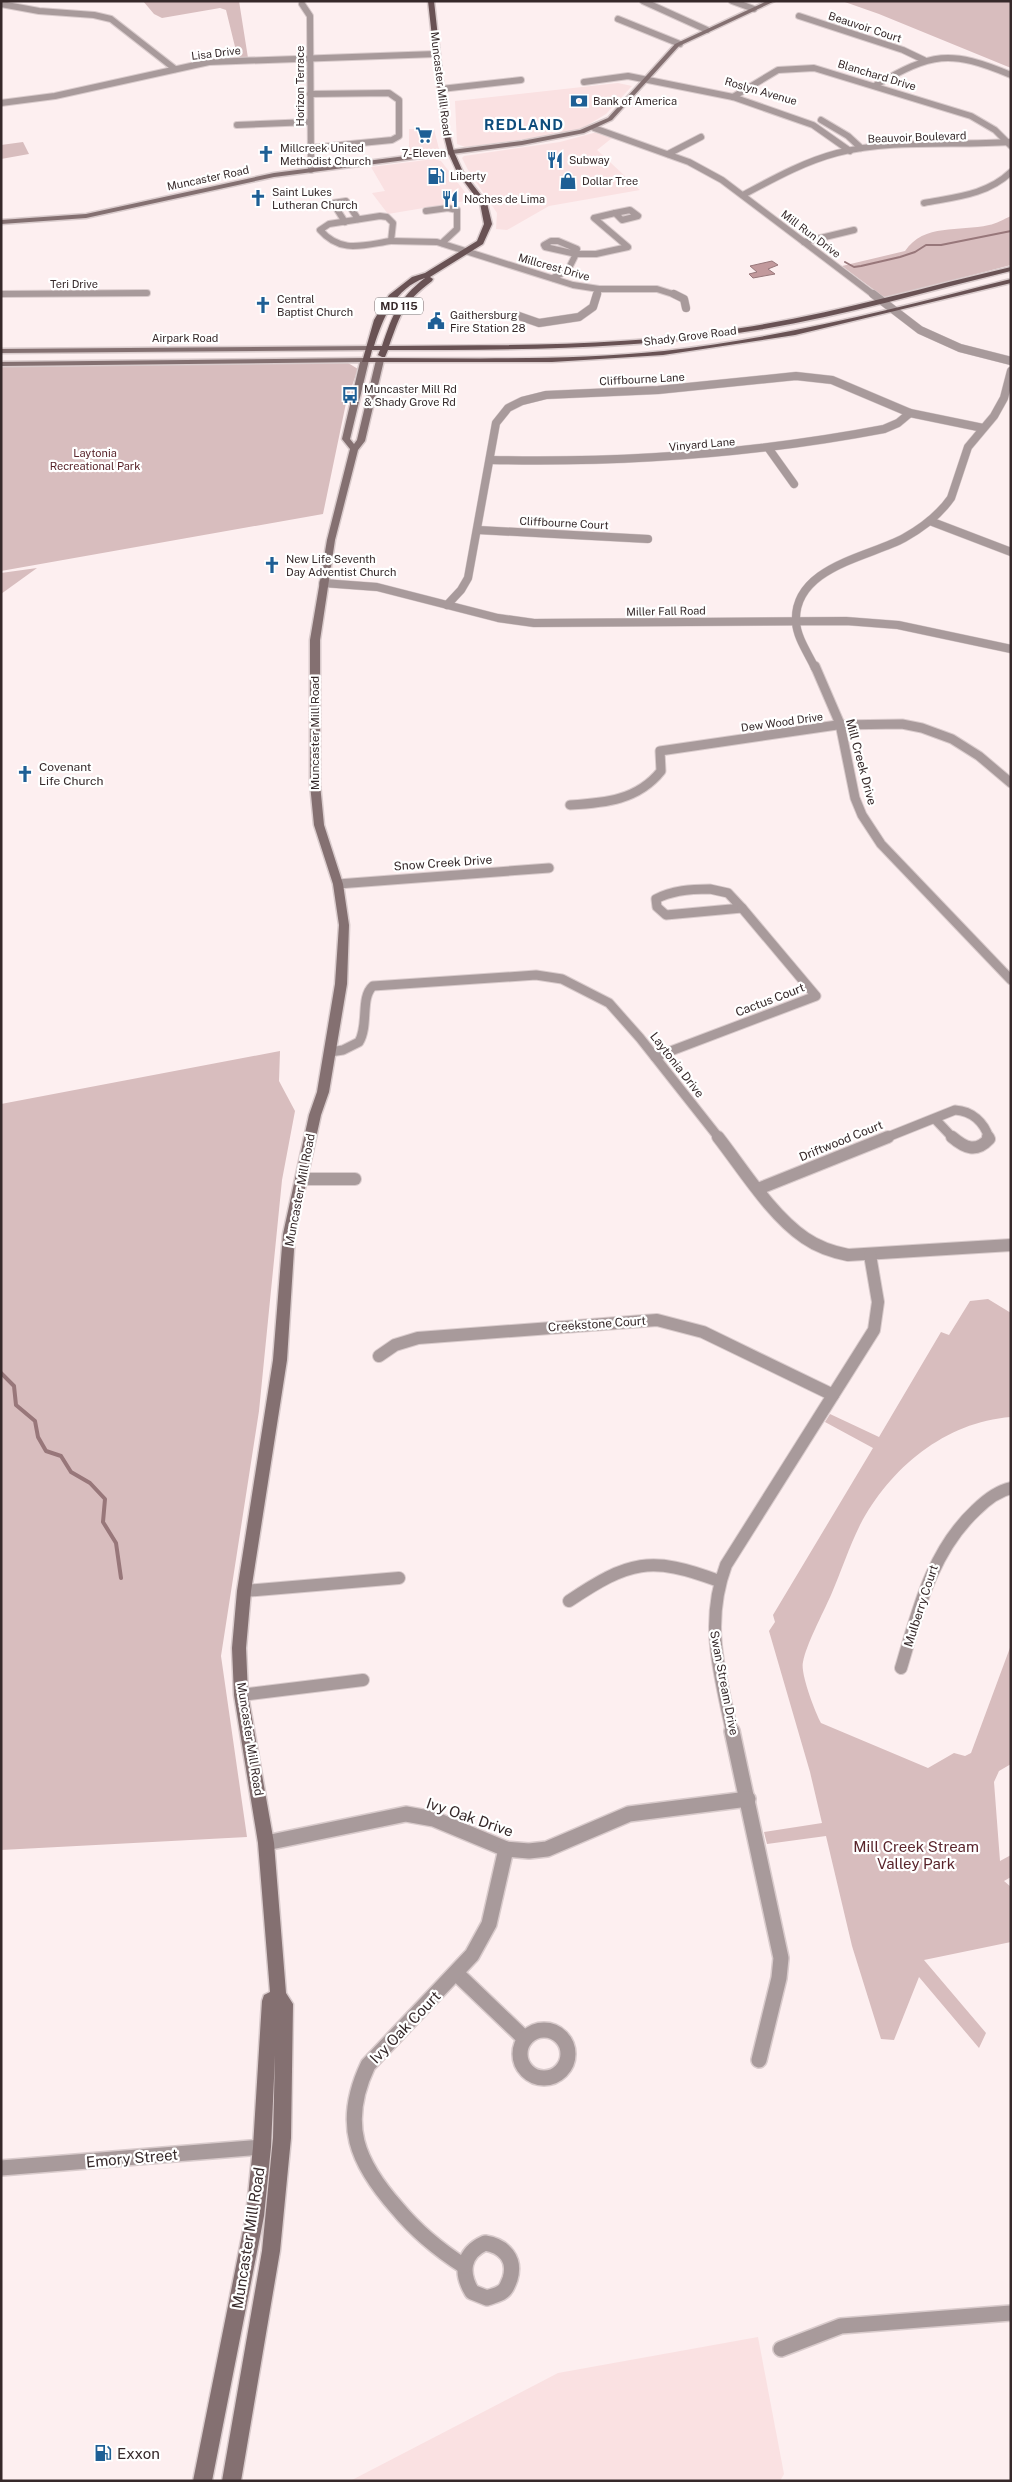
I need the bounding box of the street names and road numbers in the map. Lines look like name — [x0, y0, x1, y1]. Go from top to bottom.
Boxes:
street label: Beauvoir Court — [827, 10, 903, 44]
street label: Muncaster Mill Road — [429, 31, 453, 137]
street label: Lisa Drive — [191, 44, 241, 62]
street label: Horizon Terrace — [294, 46, 306, 126]
street label: Blanchard Drive — [836, 57, 918, 93]
street label: Roslyn Avenue — [723, 75, 799, 107]
street label: Beauvoir Boulevard — [867, 129, 967, 145]
street label: Muncaster Road — [166, 163, 250, 193]
street label: Mill Run Drive — [779, 208, 843, 260]
street label: Millcrest Drive — [517, 251, 591, 283]
street label: Teri Drive — [50, 278, 98, 290]
road number: MD 115 — [375, 298, 423, 314]
street label: Shady Grove Road — [643, 324, 737, 348]
street label: Airpark Road — [152, 332, 218, 344]
street label: Cliffbourne Lane — [599, 371, 685, 387]
street label: Vinyard Lane — [668, 435, 736, 453]
street label: Cliffbourne Court — [519, 515, 609, 531]
street label: Miller Fall Road — [626, 604, 706, 618]
street label: Muncaster Mill Road — [308, 676, 322, 790]
street label: Dew Wood Drive — [740, 710, 824, 734]
street label: Mill Creek Drive — [843, 717, 879, 807]
street label: Snow Creek Drive — [393, 853, 493, 873]
street label: Cactus Court — [733, 980, 807, 1020]
street label: Laytonia Drive — [647, 1030, 707, 1101]
street label: Driftwood Court — [797, 1118, 885, 1164]
street label: Muncaster Mill Road — [282, 1132, 318, 1248]
street label: Creekstone Court — [548, 1314, 647, 1334]
street label: Mulberry Court — [901, 1563, 941, 1649]
street label: Swan Stream Drive — [707, 1630, 741, 1737]
street label: Muncaster Mill Road — [234, 1681, 266, 1797]
street label: Ivy Oak Drive — [424, 1794, 516, 1840]
street label: Ivy Oak Court — [366, 1987, 444, 2067]
street label: Emory Street — [85, 2146, 179, 2170]
street label: Muncaster Mill Road — [228, 2166, 268, 2310]

